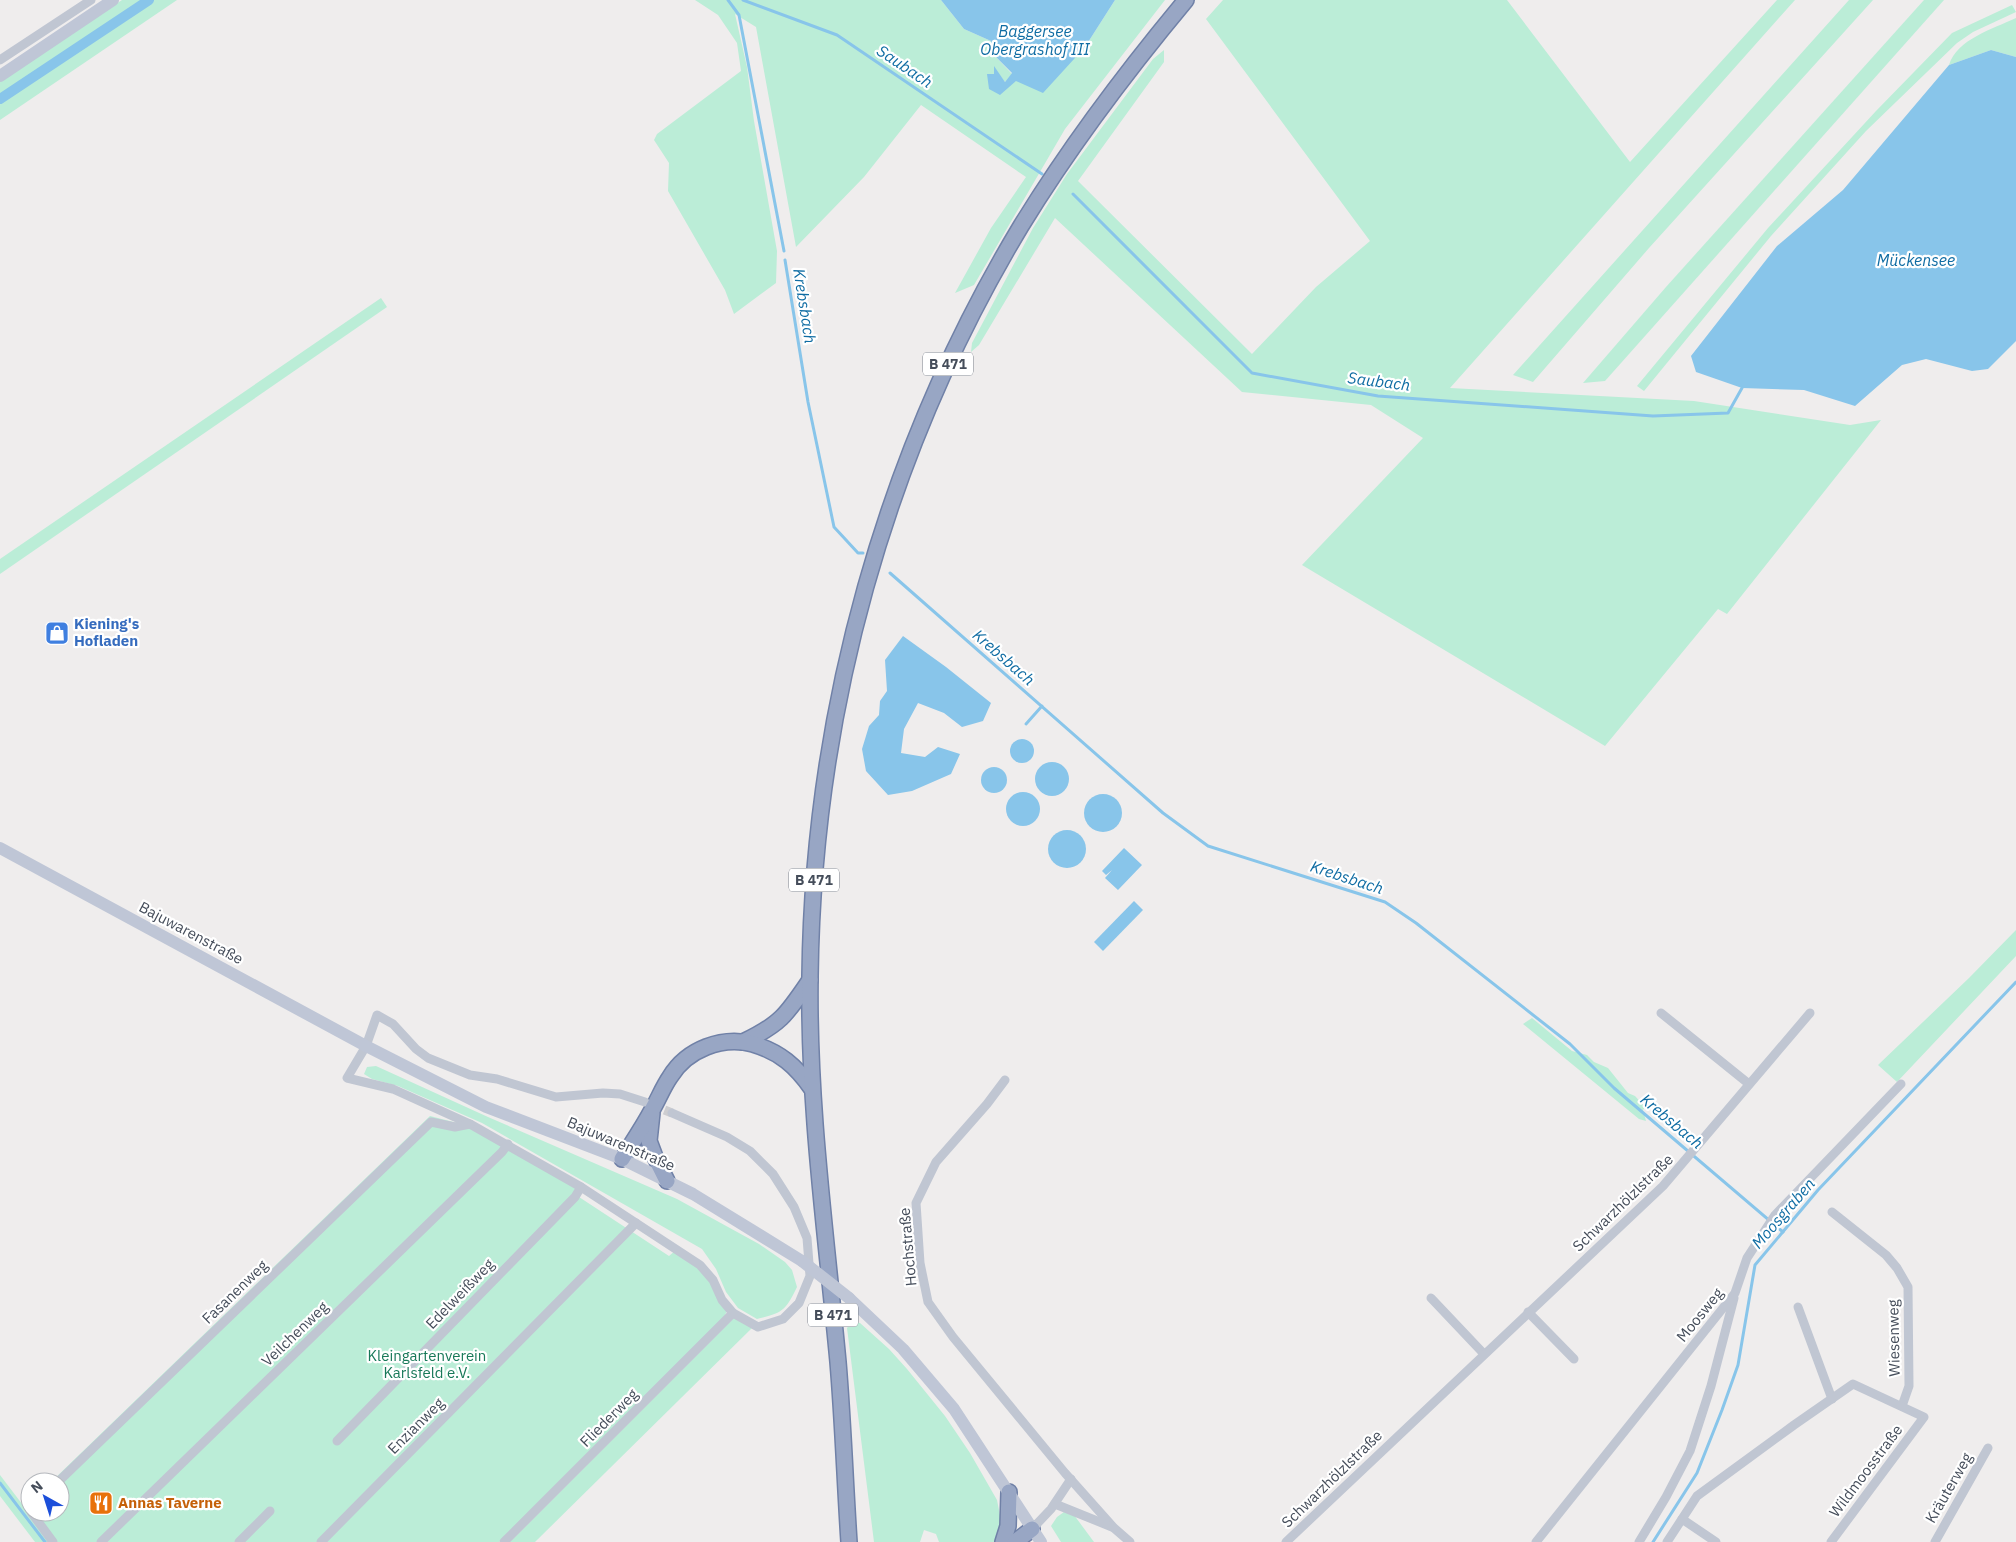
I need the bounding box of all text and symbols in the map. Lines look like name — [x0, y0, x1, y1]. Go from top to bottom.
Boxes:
water label: Baggersee Obergrashof III — [980, 21, 1090, 59]
water label: Saubach — [873, 40, 937, 92]
water label: Mückensee — [1877, 250, 1955, 270]
water label: Krebsbach — [789, 267, 821, 345]
road number: B 471 — [923, 352, 973, 376]
water label: Saubach — [1347, 367, 1411, 395]
place label: Kiening's Hofladen — [74, 614, 140, 650]
shop icon: Kiening's Hofladen — [44, 620, 70, 646]
water label: Krebsbach — [969, 625, 1039, 689]
water label: Krebsbach — [1308, 856, 1386, 898]
road number: B 471 — [789, 868, 839, 892]
street label: Bajuwarenstraße — [136, 897, 247, 968]
water label: Krebsbach — [1637, 1089, 1707, 1153]
street label: Bajuwarenstraße — [564, 1112, 678, 1175]
street label: Schwarzhölzlstraße — [1568, 1150, 1677, 1255]
water label: Moosgraben — [1747, 1174, 1819, 1252]
street label: Hochstraße — [895, 1207, 920, 1287]
street label: Edelweißweg — [422, 1255, 498, 1333]
street label: Fasanenweg — [198, 1256, 271, 1328]
street label: Moosweg — [1672, 1284, 1727, 1345]
street label: Veilchenweg — [257, 1297, 332, 1370]
street label: Wiesenweg — [1883, 1299, 1904, 1377]
road number: B 471 — [808, 1304, 858, 1326]
park label: Kleingartenverein Karlsfeld e.V. — [368, 1346, 486, 1382]
street label: Fliederweg — [576, 1385, 642, 1451]
street label: Enzianweg — [383, 1393, 448, 1458]
street label: Wildmoosstraße — [1825, 1421, 1907, 1521]
street label: Schwarzhölzlstraße — [1277, 1426, 1386, 1531]
street label: Kräuterweg — [1921, 1449, 1976, 1526]
north arrow — [20, 1472, 70, 1522]
text: N — [27, 1477, 46, 1497]
restaurant icon: Annas Taverne — [88, 1490, 114, 1516]
place label: Annas Taverne — [118, 1493, 222, 1512]

